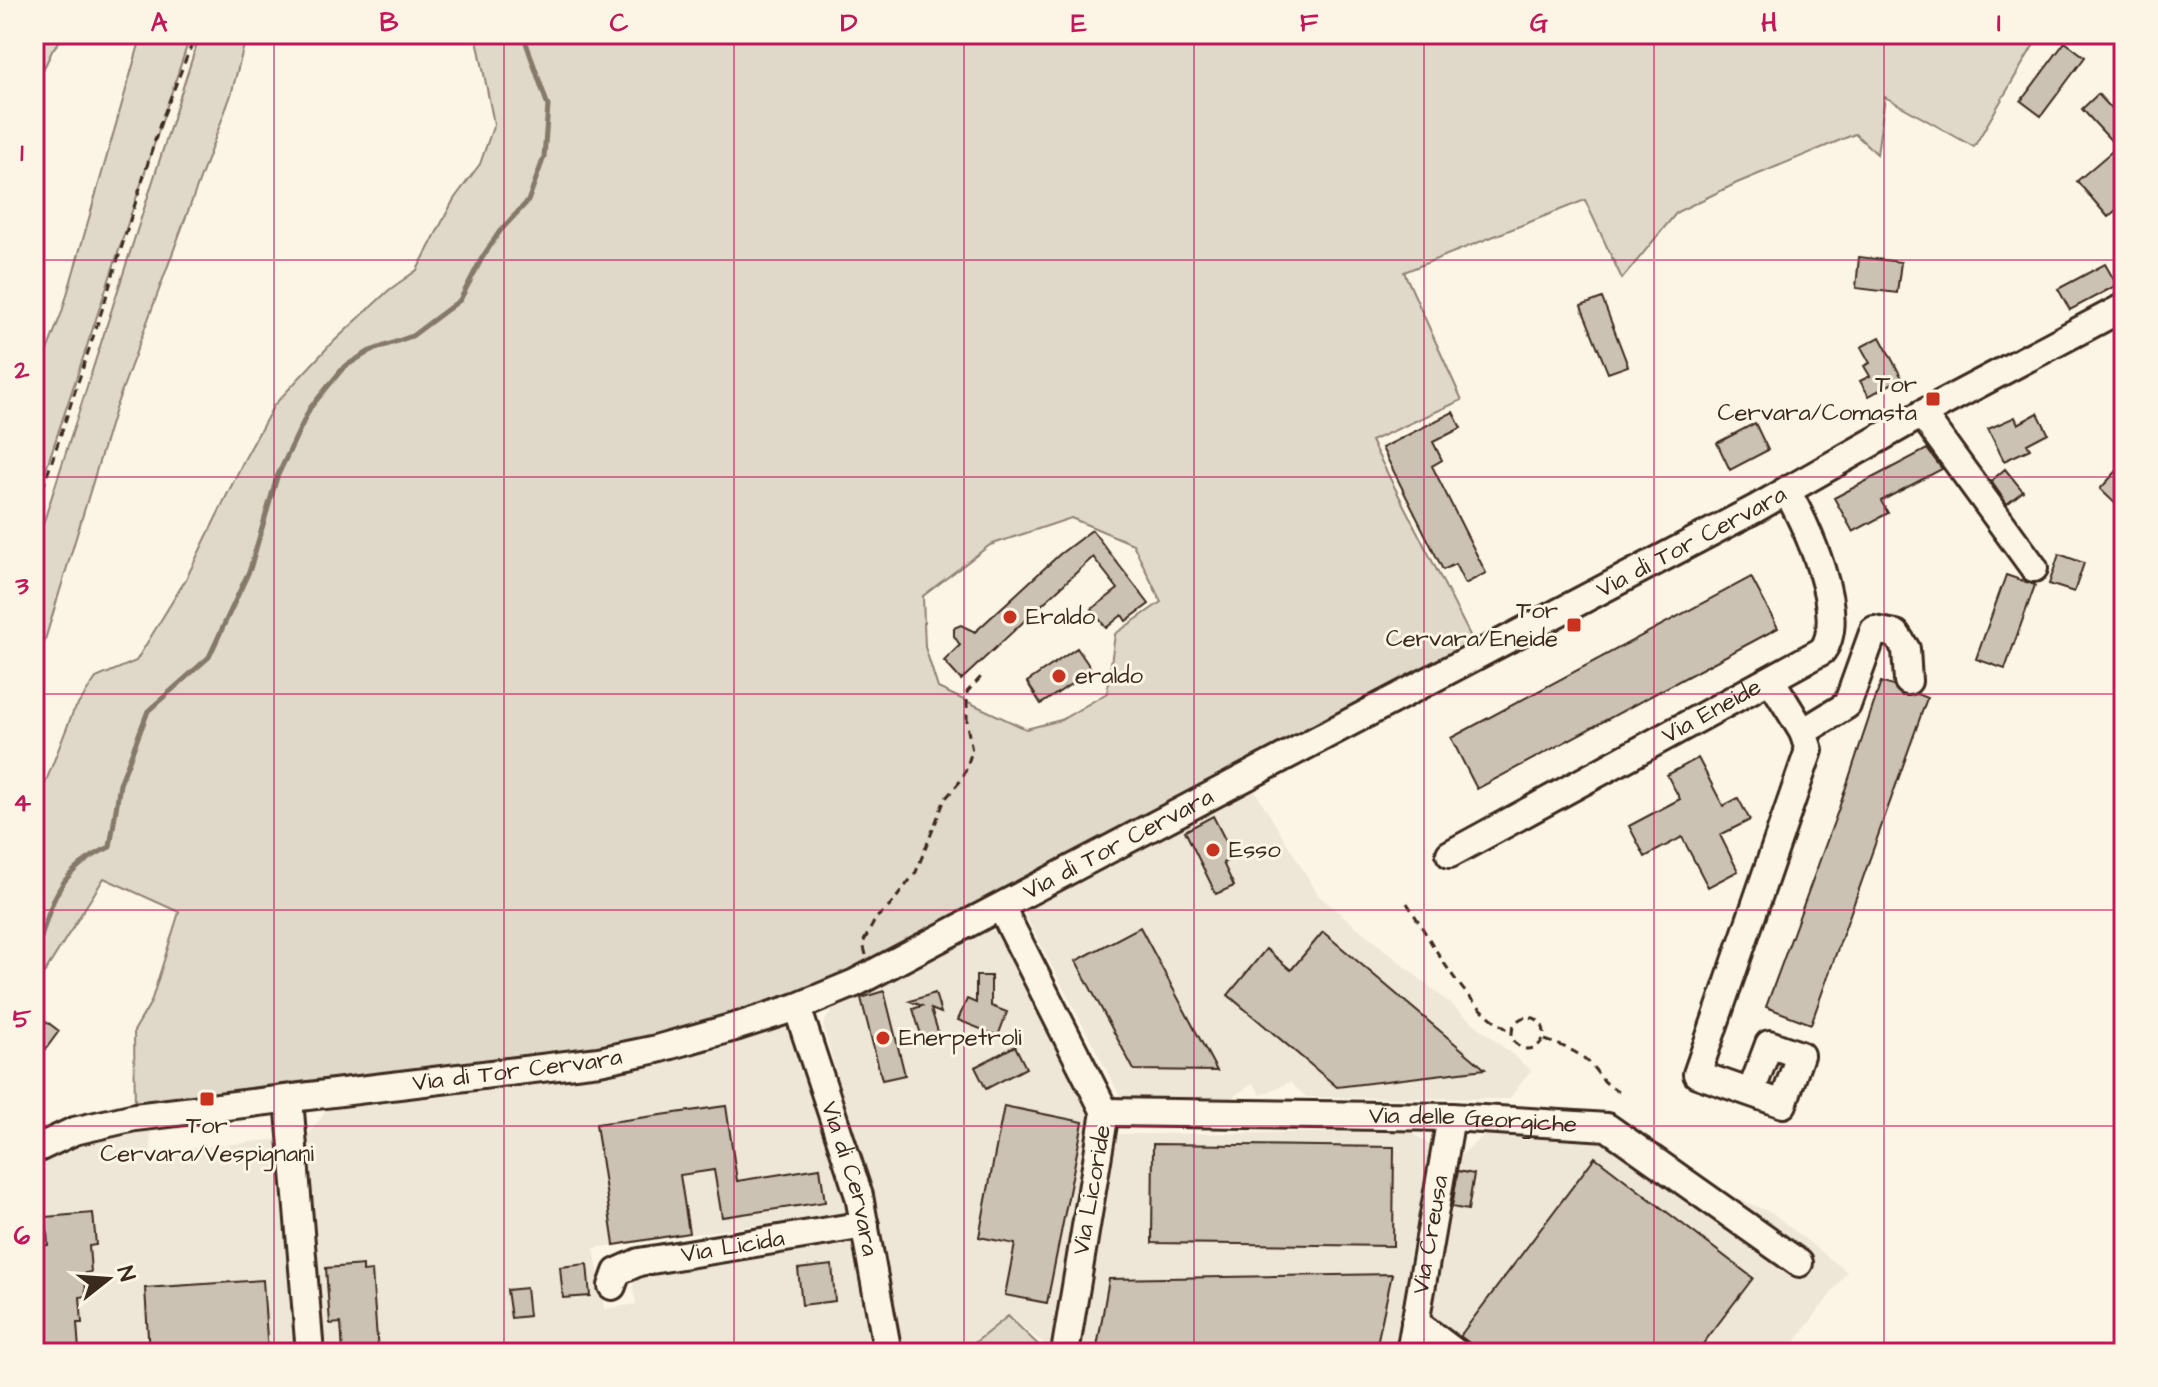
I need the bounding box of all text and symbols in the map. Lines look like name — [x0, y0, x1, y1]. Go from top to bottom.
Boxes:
text: A — [151, 5, 168, 41]
text: B — [380, 5, 399, 41]
text: C — [610, 5, 629, 41]
text: D — [841, 5, 858, 41]
text: E — [1071, 5, 1087, 41]
text: F — [1300, 5, 1319, 41]
text: G — [1530, 5, 1548, 41]
text: H — [1761, 5, 1777, 41]
text: I — [1997, 5, 2001, 41]
text: 1 — [20, 135, 24, 171]
text: 2 — [14, 352, 30, 388]
place label: Tor Cervara/Comasta — [1717, 368, 1917, 430]
marker: Tor Cervara/Comasta — [1924, 390, 1942, 408]
street label: Via di Tor Cervara — [1590, 478, 1793, 607]
text: 3 — [14, 568, 29, 604]
place label: Tor Cervara/Eneide — [1386, 594, 1558, 656]
place label: Eraldo — [1026, 600, 1096, 634]
marker: Eraldo — [1001, 608, 1019, 626]
marker: Tor Cervara/Eneide — [1565, 616, 1583, 634]
place label: eraldo — [1075, 659, 1144, 693]
marker: eraldo — [1050, 667, 1068, 685]
street label: Via Eneide — [1656, 670, 1767, 752]
street label: Via di Tor Cervara — [1017, 780, 1219, 908]
text: 4 — [13, 785, 31, 821]
place label: Esso — [1229, 833, 1281, 867]
marker: Esso — [1204, 841, 1222, 859]
text: 5 — [13, 1001, 32, 1037]
place label: Enerpetroli — [899, 1021, 1022, 1055]
marker: Enerpetroli — [874, 1029, 892, 1047]
street label: Via di Tor Cervara — [411, 1040, 625, 1100]
marker: Tor Cervara/Vespignani — [198, 1090, 216, 1108]
street label: Via di Cervara — [812, 1097, 887, 1259]
street label: Via delle Georgiche — [1369, 1099, 1578, 1142]
place label: Tor Cervara/Vespignani — [100, 1109, 314, 1172]
street label: Via Licoride — [1064, 1122, 1120, 1258]
street label: Via Creusa — [1404, 1173, 1458, 1297]
text: 6 — [14, 1218, 31, 1254]
street label: Via Licida — [679, 1221, 787, 1272]
north arrow — [68, 1239, 148, 1319]
text: N — [109, 1262, 143, 1285]

